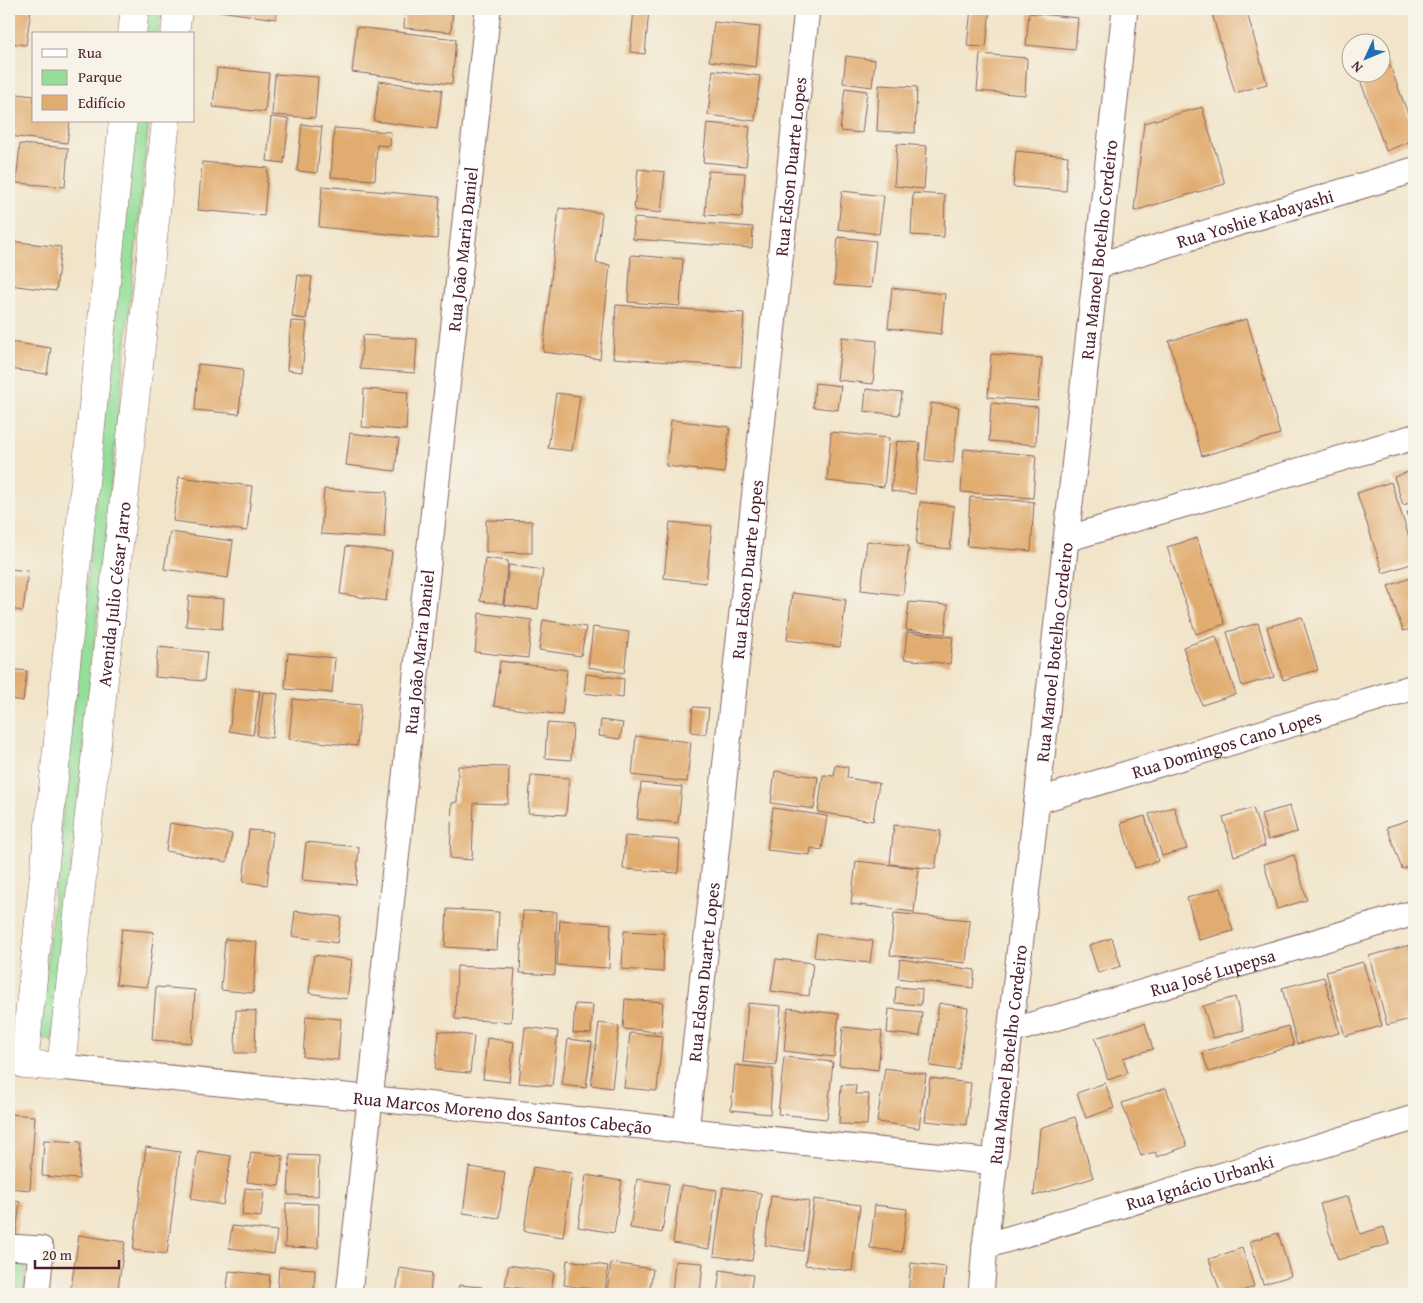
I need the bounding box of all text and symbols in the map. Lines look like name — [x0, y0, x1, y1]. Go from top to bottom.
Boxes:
legend — [32, 32, 195, 122]
north arrow — [1340, 32, 1390, 82]
text: Rua — [78, 42, 102, 63]
text: N — [1346, 56, 1367, 77]
text: Parque — [78, 66, 122, 87]
street label: Rua Edson Duarte Lopes — [767, 75, 813, 258]
text: Edifício — [78, 92, 126, 113]
street label: Rua Manoel Botelho Cordeiro — [1073, 138, 1124, 361]
street label: Rua João Maria Daniel — [440, 165, 484, 333]
street label: Rua Yoshie Kabayashi — [1173, 182, 1337, 254]
street label: Rua Edson Duarte Lopes — [723, 478, 770, 660]
street label: Avenida Julio César Jarro — [90, 500, 137, 688]
street label: Rua Manoel Botelho Cordeiro — [1028, 541, 1079, 763]
street label: Rua João Maria Daniel — [396, 568, 441, 735]
street label: Rua Domingos Cano Lopes — [1128, 702, 1325, 785]
street label: Rua Edson Duarte Lopes — [680, 881, 726, 1063]
street label: Rua José Lupepsa — [1147, 941, 1279, 1003]
street label: Rua Manoel Botelho Cordeiro — [981, 943, 1034, 1166]
street label: Rua Marcos Moreno dos Santos Cabeção — [352, 1083, 653, 1141]
street label: Rua Ignácio Urbanki — [1122, 1147, 1277, 1217]
scale bar — [35, 1238, 119, 1270]
text: 20 m — [42, 1244, 73, 1265]

